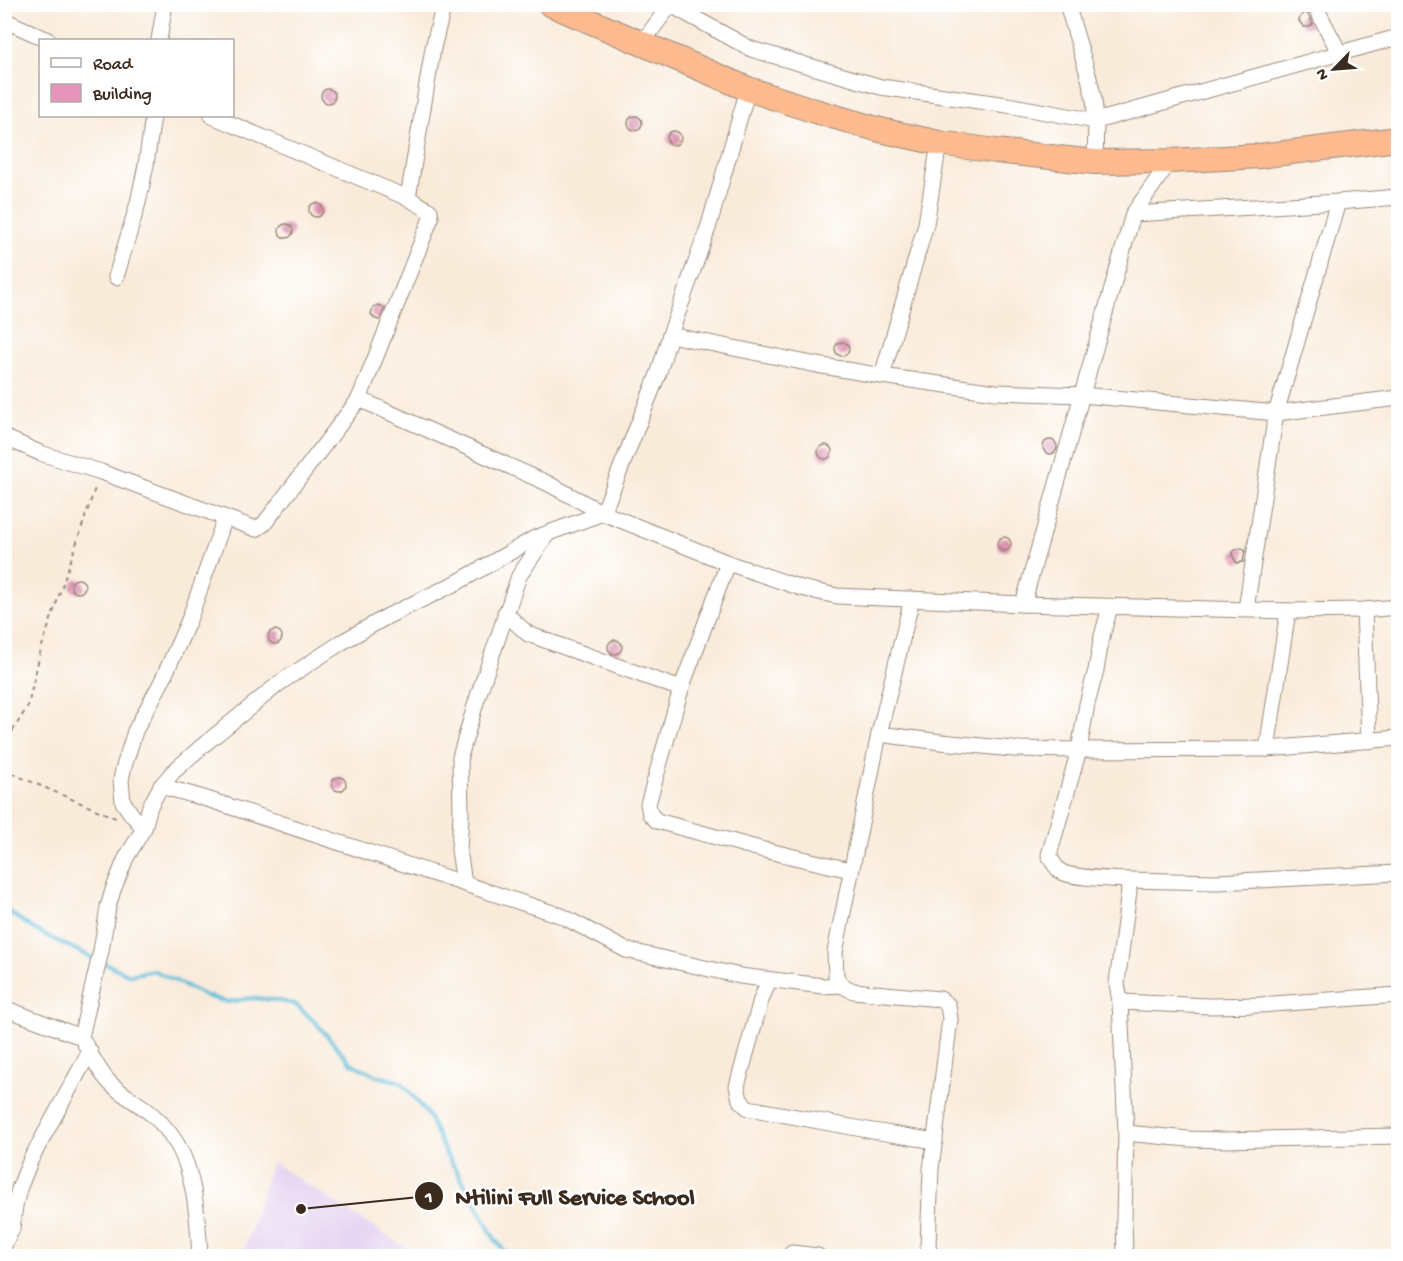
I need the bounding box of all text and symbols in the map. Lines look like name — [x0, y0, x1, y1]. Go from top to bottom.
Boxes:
legend — [39, 39, 234, 117]
north arrow — [1304, 39, 1364, 99]
text: Road — [93, 55, 134, 76]
text: N — [1313, 65, 1334, 83]
text: Building — [92, 85, 152, 106]
callout: Ntilini Full Service School — [414, 1175, 707, 1217]
text: Ntilini Full Service School — [455, 1185, 695, 1214]
text: 1 — [424, 1188, 433, 1209]

